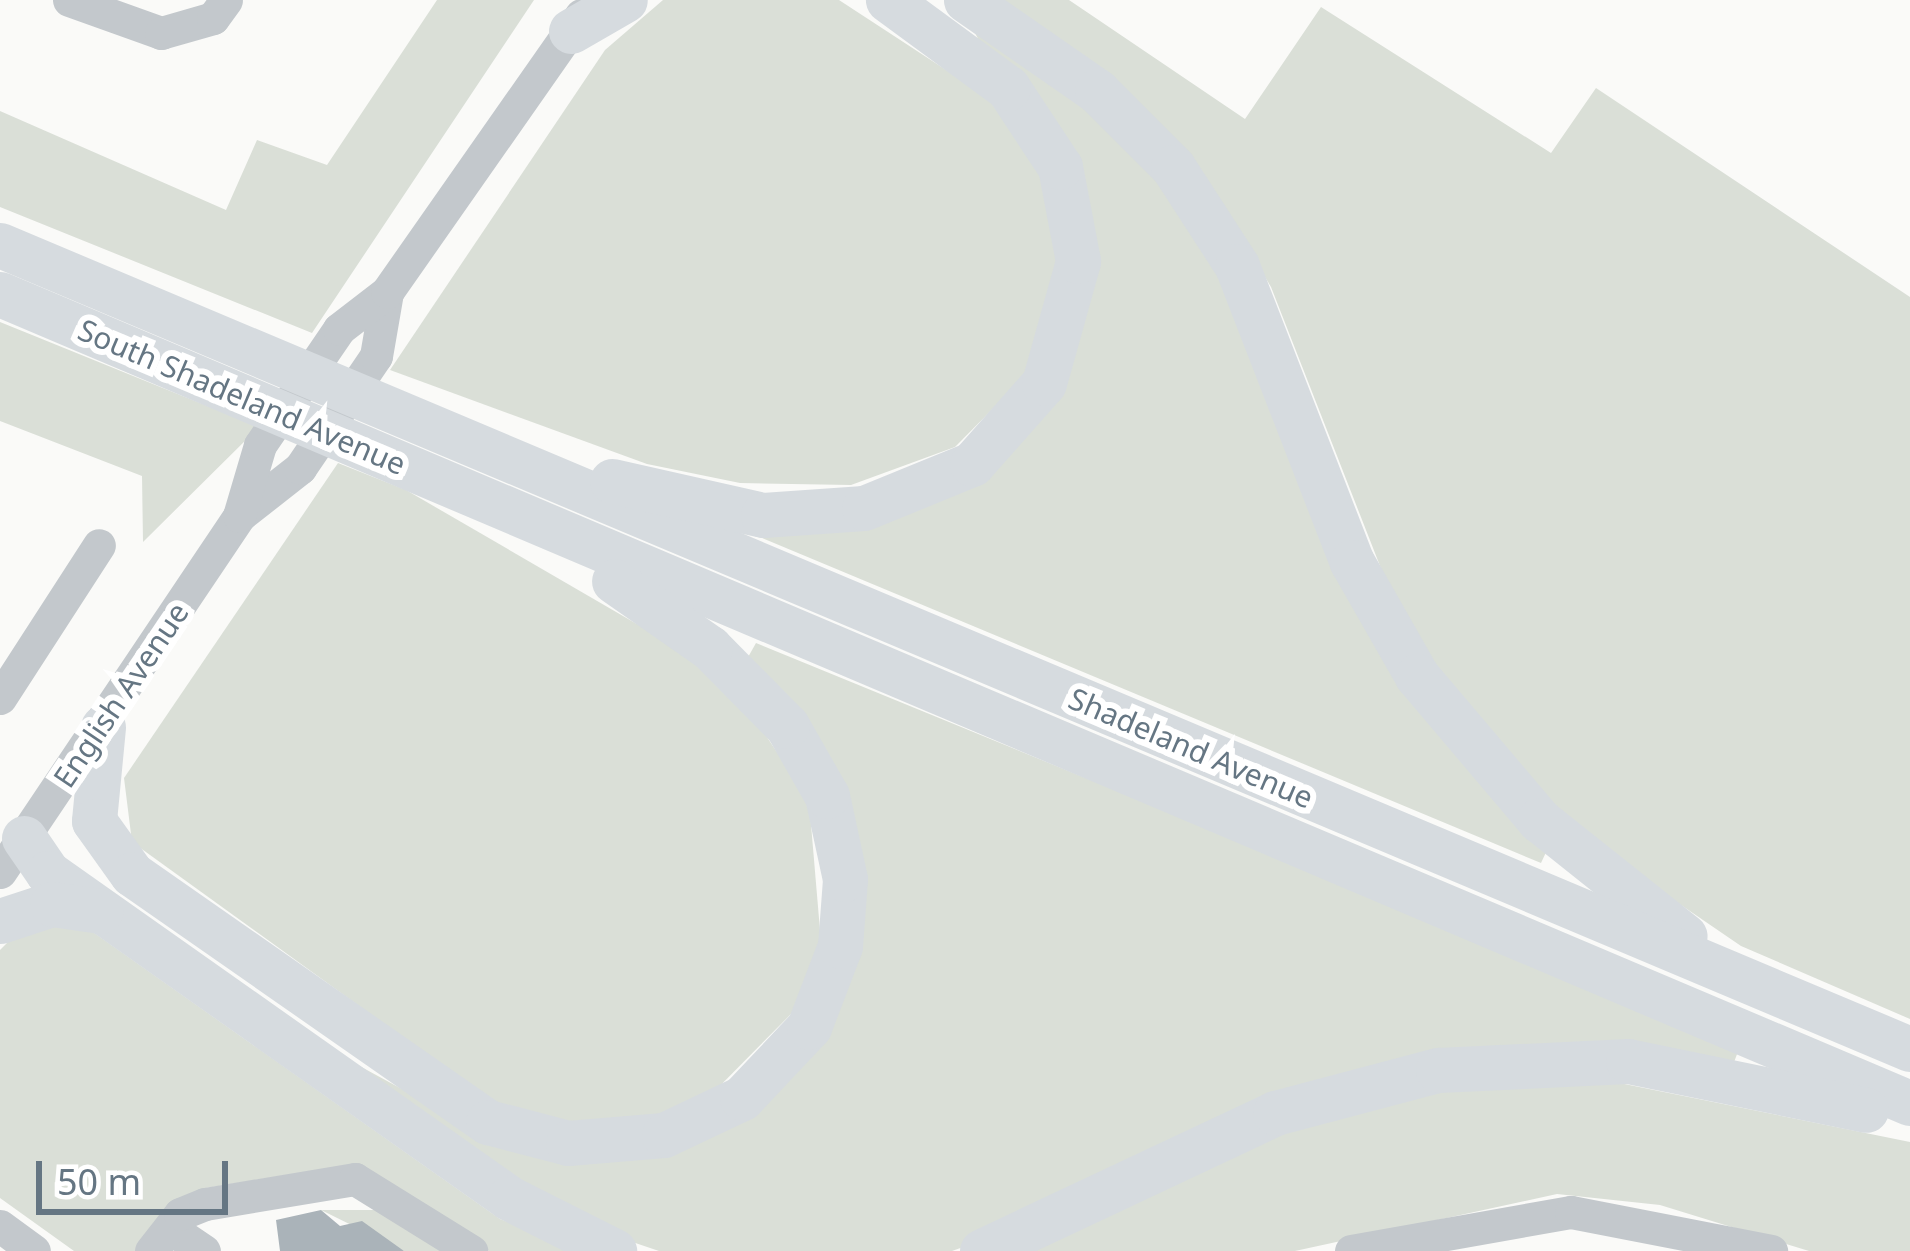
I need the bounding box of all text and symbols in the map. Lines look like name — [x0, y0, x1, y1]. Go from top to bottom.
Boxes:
street label: South Shadeland Avenue — [73, 312, 411, 482]
street label: English Avenue — [46, 596, 196, 794]
street label: Shadeland Avenue — [1063, 680, 1319, 816]
scale bar — [42, 1137, 234, 1211]
text: 50 m — [57, 1157, 141, 1206]

